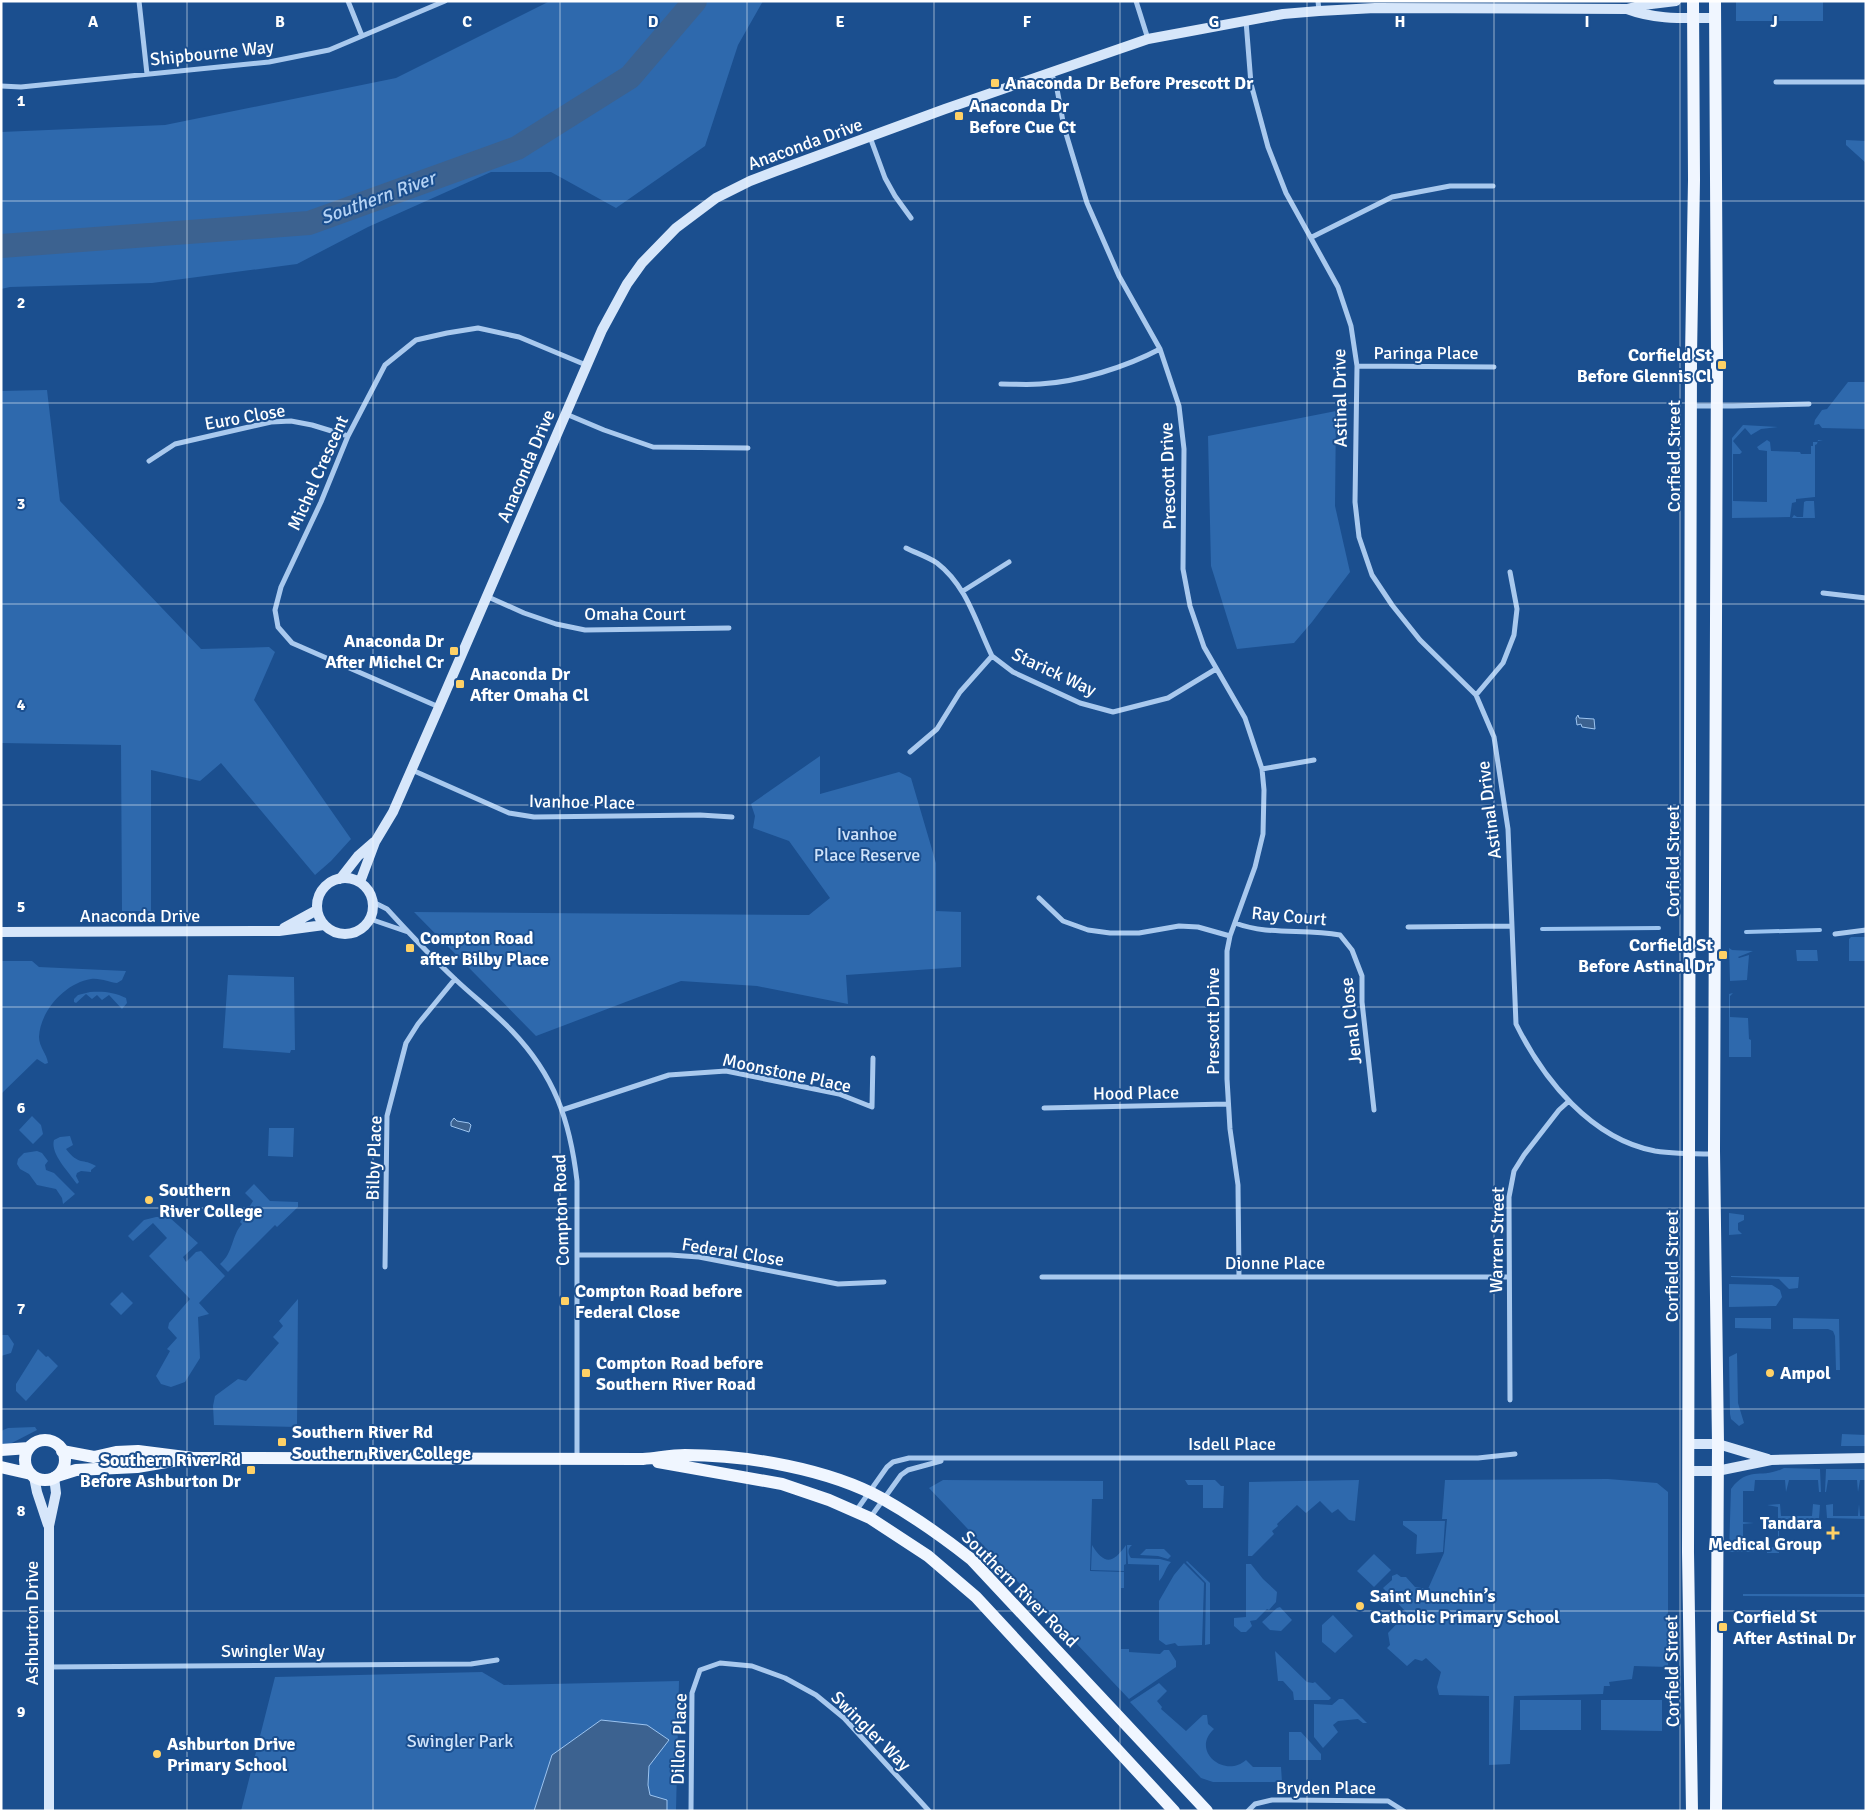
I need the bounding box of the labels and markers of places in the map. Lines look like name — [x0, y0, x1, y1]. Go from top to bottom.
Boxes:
place label: Anaconda Dr Before Prescott Dr — [1005, 72, 1254, 94]
marker: Anaconda Dr Before Prescott Dr — [989, 77, 1001, 89]
place label: Anaconda Dr Before Cue Ct — [969, 95, 1076, 138]
marker: Anaconda Dr Before Cue Ct — [953, 110, 965, 122]
place label: Corfield St Before Glennis Cl — [1577, 344, 1712, 387]
marker: Corfield St Before Glennis Cl — [1716, 359, 1728, 371]
place label: Anaconda Dr After Michel Cr — [325, 630, 445, 673]
marker: Anaconda Dr After Michel Cr — [448, 645, 460, 657]
place label: Anaconda Dr After Omaha Cl — [470, 663, 589, 706]
marker: Anaconda Dr After Omaha Cl — [454, 678, 466, 690]
place label: Compton Road after Bilby Place — [420, 927, 549, 970]
place label: Corfield St Before Astinal Dr — [1578, 934, 1714, 977]
marker: Compton Road after Bilby Place — [404, 942, 416, 954]
marker: Corfield St Before Astinal Dr — [1717, 949, 1729, 961]
place label: Southern River College — [159, 1179, 263, 1222]
marker: Southern River College — [143, 1194, 155, 1206]
place label: Compton Road before Federal Close — [575, 1280, 743, 1323]
marker: Compton Road before Federal Close — [559, 1295, 571, 1307]
place label: Compton Road before Southern River Road — [596, 1352, 764, 1395]
place label: Ampol — [1780, 1362, 1831, 1384]
marker: Compton Road before Southern River Road — [580, 1367, 592, 1379]
marker: Ampol — [1764, 1367, 1776, 1379]
place label: Southern River Rd Southern River College — [292, 1421, 471, 1464]
marker: Southern River Rd Southern River College — [276, 1436, 288, 1448]
place label: Southern River Rd Before Ashburton Dr — [80, 1449, 242, 1492]
marker: Southern River Rd Before Ashburton Dr — [245, 1464, 257, 1476]
place label: Tandara Medical Group — [1708, 1512, 1822, 1555]
marker: Tandara Medical Group — [1826, 1526, 1840, 1540]
place label: Saint Munchin’s Catholic Primary School — [1370, 1585, 1560, 1628]
marker: Saint Munchin’s Catholic Primary School — [1354, 1600, 1366, 1612]
place label: Corfield St After Astinal Dr — [1733, 1606, 1857, 1649]
marker: Corfield St After Astinal Dr — [1717, 1621, 1729, 1633]
place label: Ashburton Drive Primary School — [167, 1733, 296, 1776]
marker: Ashburton Drive Primary School — [151, 1748, 163, 1760]

